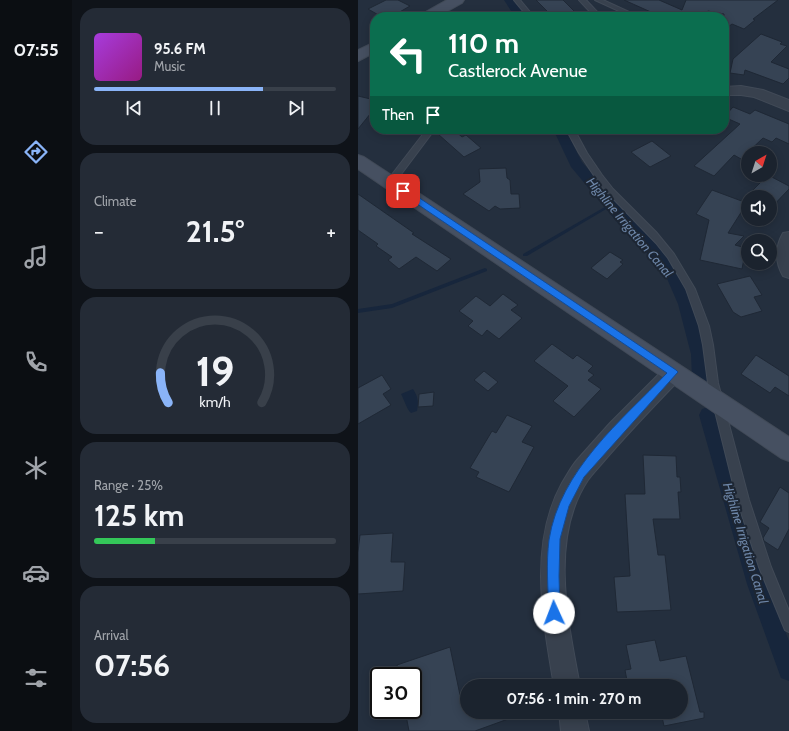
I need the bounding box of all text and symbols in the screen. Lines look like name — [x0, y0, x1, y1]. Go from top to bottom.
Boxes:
text: 110 m — [448, 26, 519, 60]
icon: left — [382, 28, 434, 80]
text: 07:55 — [13, 39, 59, 61]
text: 95.6 FM — [154, 40, 206, 58]
text: Music — [154, 58, 185, 74]
text: Castlerock Avenue — [448, 60, 587, 82]
icon: previous — [123, 97, 145, 119]
icon: pause — [204, 97, 226, 119]
icon: next — [285, 97, 307, 119]
icon: arrive — [422, 104, 444, 126]
text: Then — [382, 106, 414, 124]
icon: directions — [22, 138, 50, 166]
north arrow — [741, 146, 777, 182]
map controls — [741, 146, 777, 270]
pin — [386, 174, 420, 208]
water label: Highline Irrigation Canal — [583, 174, 677, 280]
icon: arrive — [392, 180, 414, 202]
button: sound — [741, 190, 777, 226]
text: Climate — [94, 193, 136, 209]
text: 21.5° — [186, 213, 244, 250]
text: − — [94, 218, 104, 245]
text: + — [326, 218, 336, 245]
button: search — [741, 234, 777, 270]
icon: music — [22, 243, 50, 271]
text: 19 — [196, 346, 234, 396]
icon: phone — [22, 348, 50, 376]
text: km/h — [199, 393, 231, 411]
icon: climate — [22, 454, 50, 482]
text: Range · 25% — [94, 477, 163, 493]
water label: Highline Irrigation Canal — [720, 480, 772, 606]
text: 125 km — [94, 497, 184, 534]
icon: car — [22, 559, 50, 587]
position arrow — [533, 592, 575, 634]
text: Arrival — [94, 627, 129, 643]
text: 07:56 — [94, 647, 170, 684]
icon: filters — [22, 664, 50, 692]
speed limit sign: 30 — [370, 667, 422, 719]
text: 07:56 · 1 min · 270 m — [507, 690, 641, 708]

